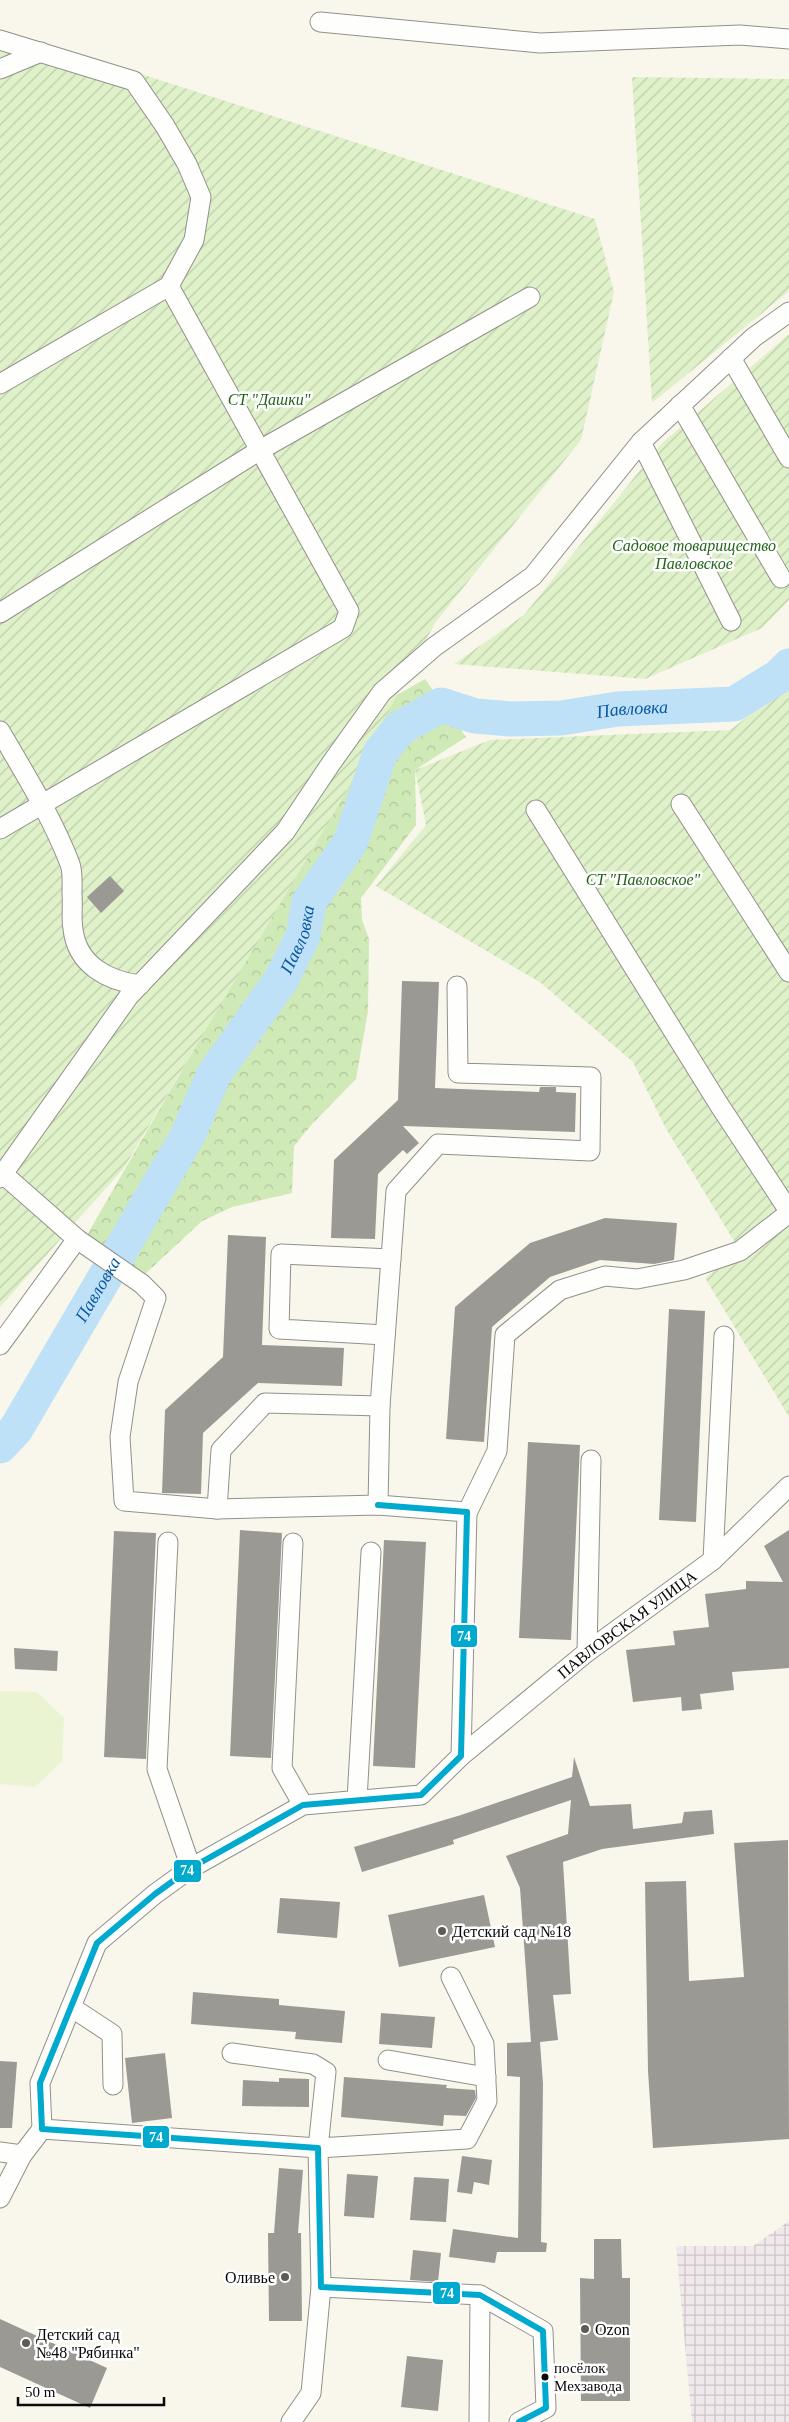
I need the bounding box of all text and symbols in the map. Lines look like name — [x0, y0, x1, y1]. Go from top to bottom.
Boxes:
park label: СТ "Дашки" — [228, 391, 311, 409]
park label: Садовое товарищество Павловское — [612, 537, 776, 572]
water label: Павловка — [594, 697, 668, 722]
park label: СТ "Павловское" — [586, 871, 701, 888]
water label: Павловка — [275, 904, 318, 978]
water label: Павловка — [70, 1254, 124, 1326]
street label: ПАВЛОВСКАЯ УЛИЦА — [554, 1566, 700, 1681]
line badge: 74 — [450, 1624, 478, 1648]
text: 74 — [457, 1629, 471, 1644]
line badge: 74 — [173, 1859, 202, 1883]
text: 74 — [180, 1863, 194, 1878]
place label: Детский сад №18 — [452, 1923, 571, 1941]
marker: Детский сад №18 — [436, 1925, 448, 1937]
line badge: 74 — [142, 2125, 170, 2149]
text: 74 — [149, 2130, 163, 2145]
place label: Оливье — [225, 2269, 275, 2286]
marker: Оливье — [279, 2271, 291, 2283]
line badge: 74 — [432, 2281, 461, 2305]
text: 74 — [440, 2286, 454, 2301]
place label: Ozon — [595, 2321, 630, 2338]
marker: Ozon — [579, 2323, 591, 2335]
place label: Детский сад №48 "Рябинка" — [36, 2326, 140, 2361]
marker: Детский сад №48 "Рябинка" — [20, 2337, 32, 2349]
place label: посёлок Мехзавода — [554, 2360, 622, 2394]
marker: посёлок Мехзавода — [540, 2372, 550, 2382]
scale bar — [18, 2374, 164, 2406]
text: 50 m — [25, 2384, 56, 2400]

